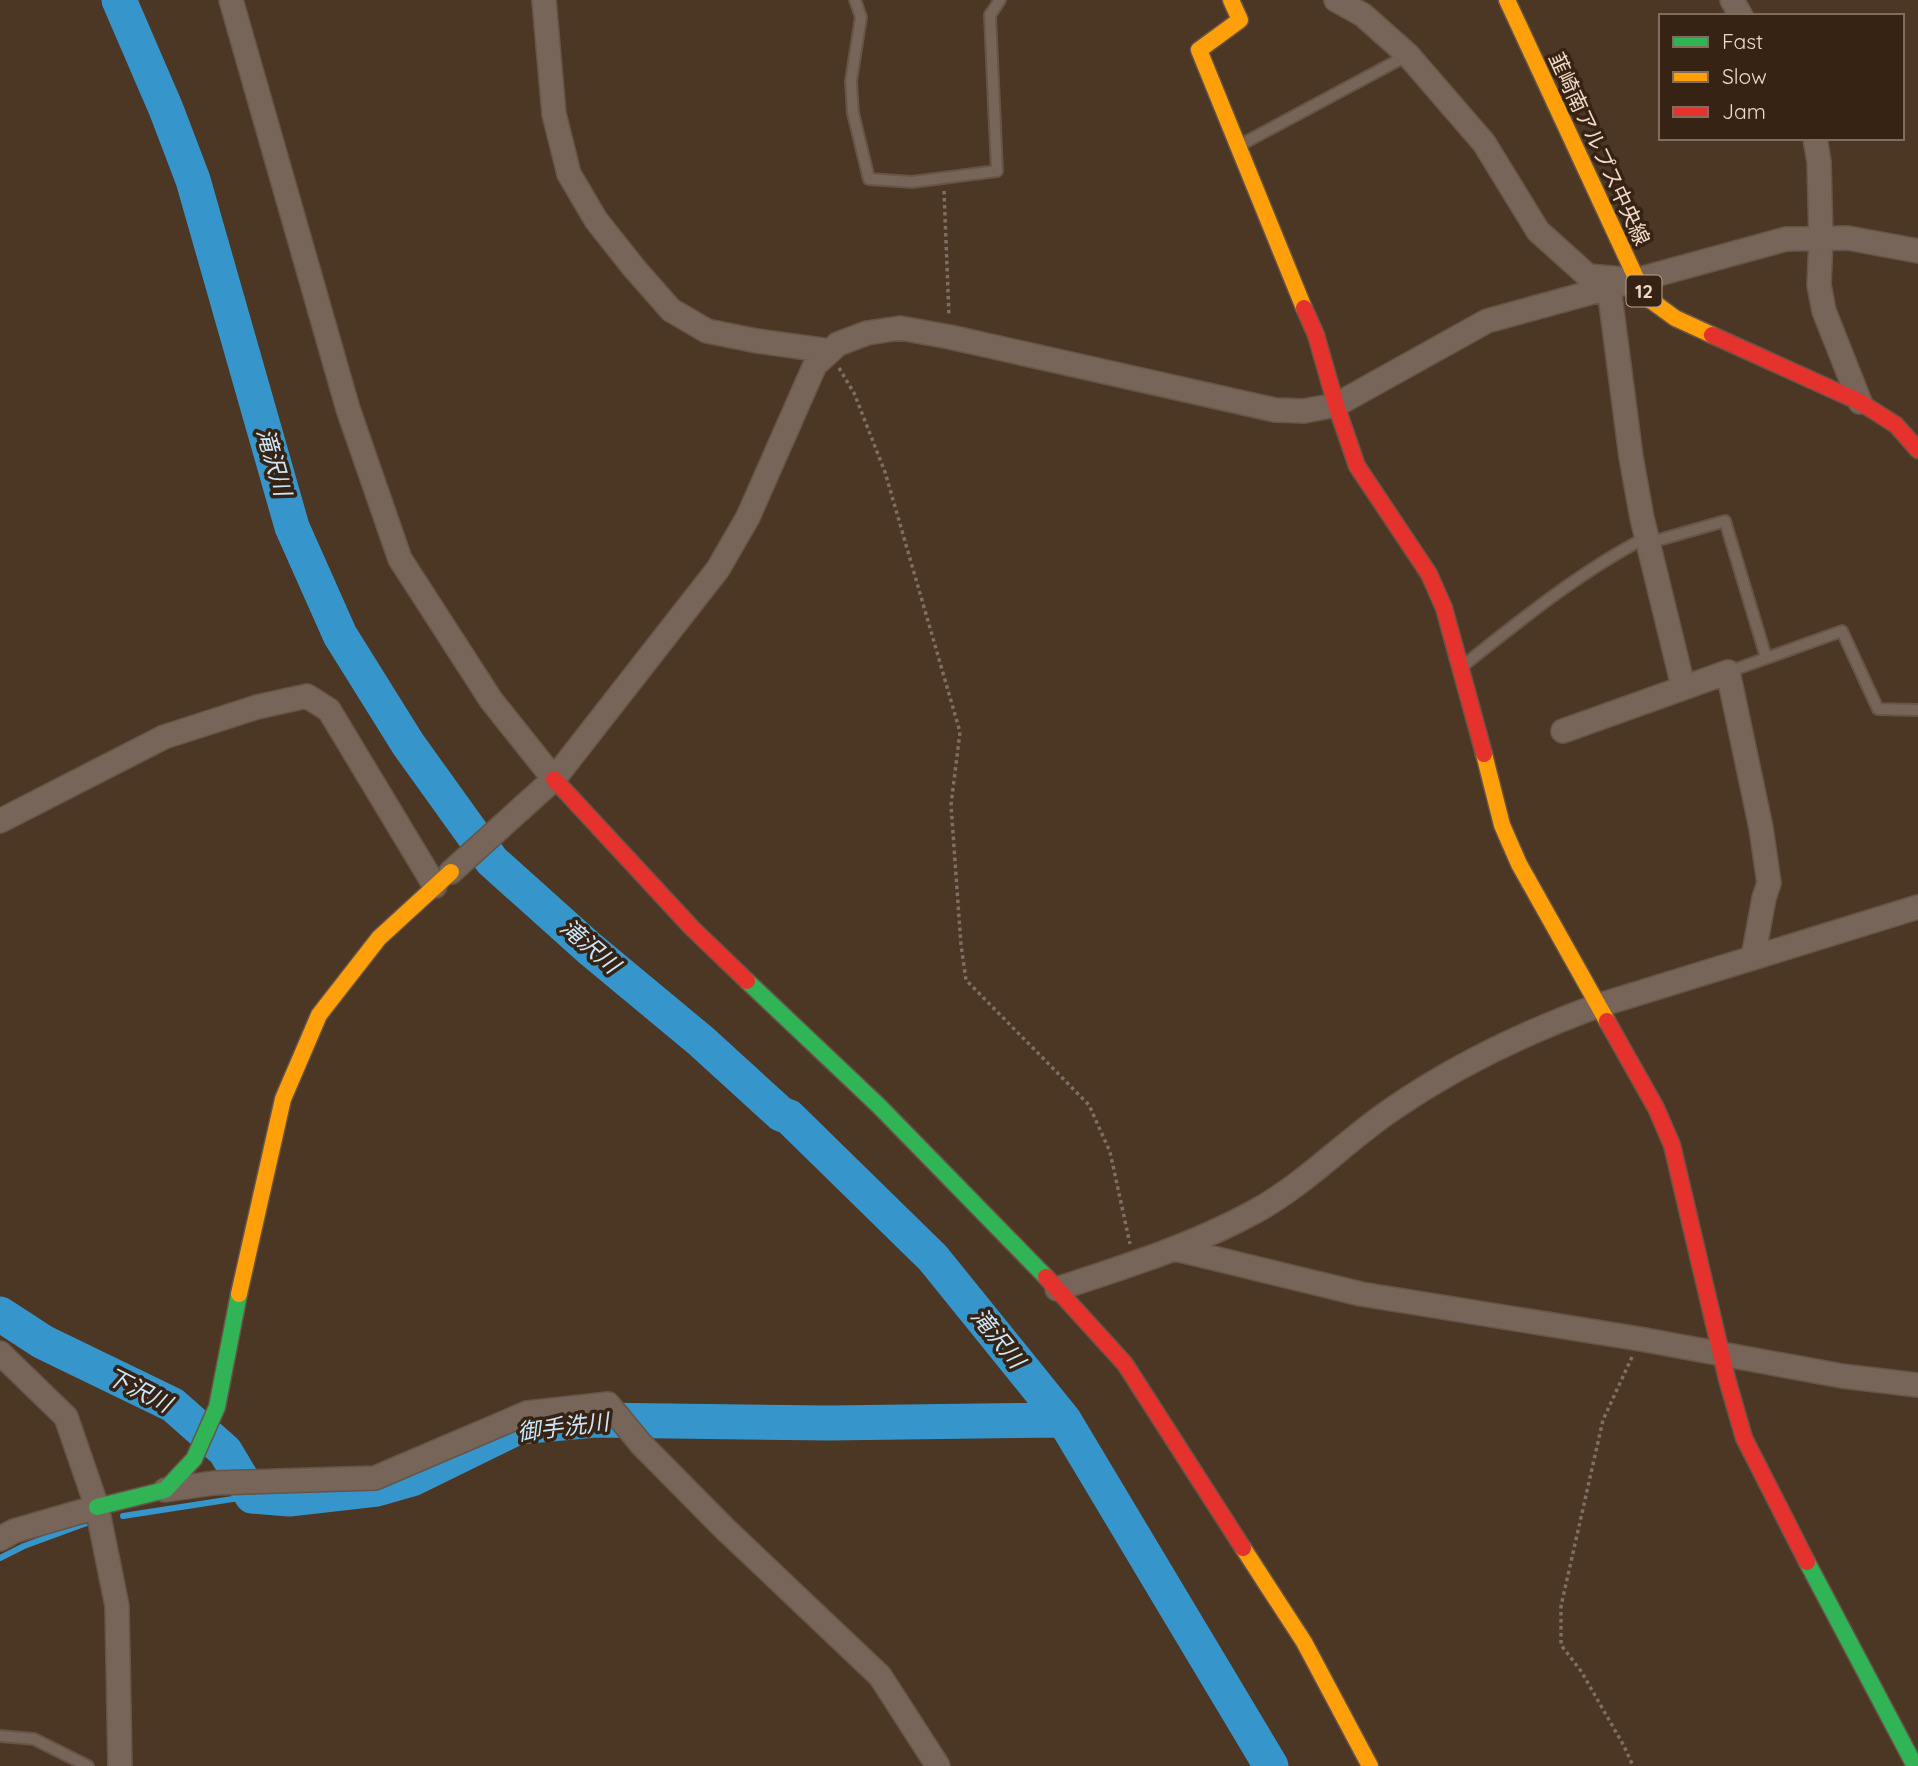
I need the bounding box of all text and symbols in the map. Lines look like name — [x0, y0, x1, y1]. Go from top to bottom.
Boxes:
legend — [1659, 14, 1904, 140]
text: Fast — [1722, 28, 1763, 54]
street label: 韮崎南アルプス中央線 — [1544, 48, 1656, 249]
text: Slow — [1722, 63, 1767, 89]
text: Jam — [1722, 98, 1766, 124]
road number: 12 — [1626, 276, 1662, 306]
water label: 滝沢川 — [251, 425, 299, 502]
water label: 滝沢川 — [555, 912, 628, 981]
water label: 滝沢川 — [965, 1302, 1033, 1376]
water label: 下沢川 — [102, 1361, 179, 1419]
water label: 御手洗川 — [516, 1406, 613, 1447]

